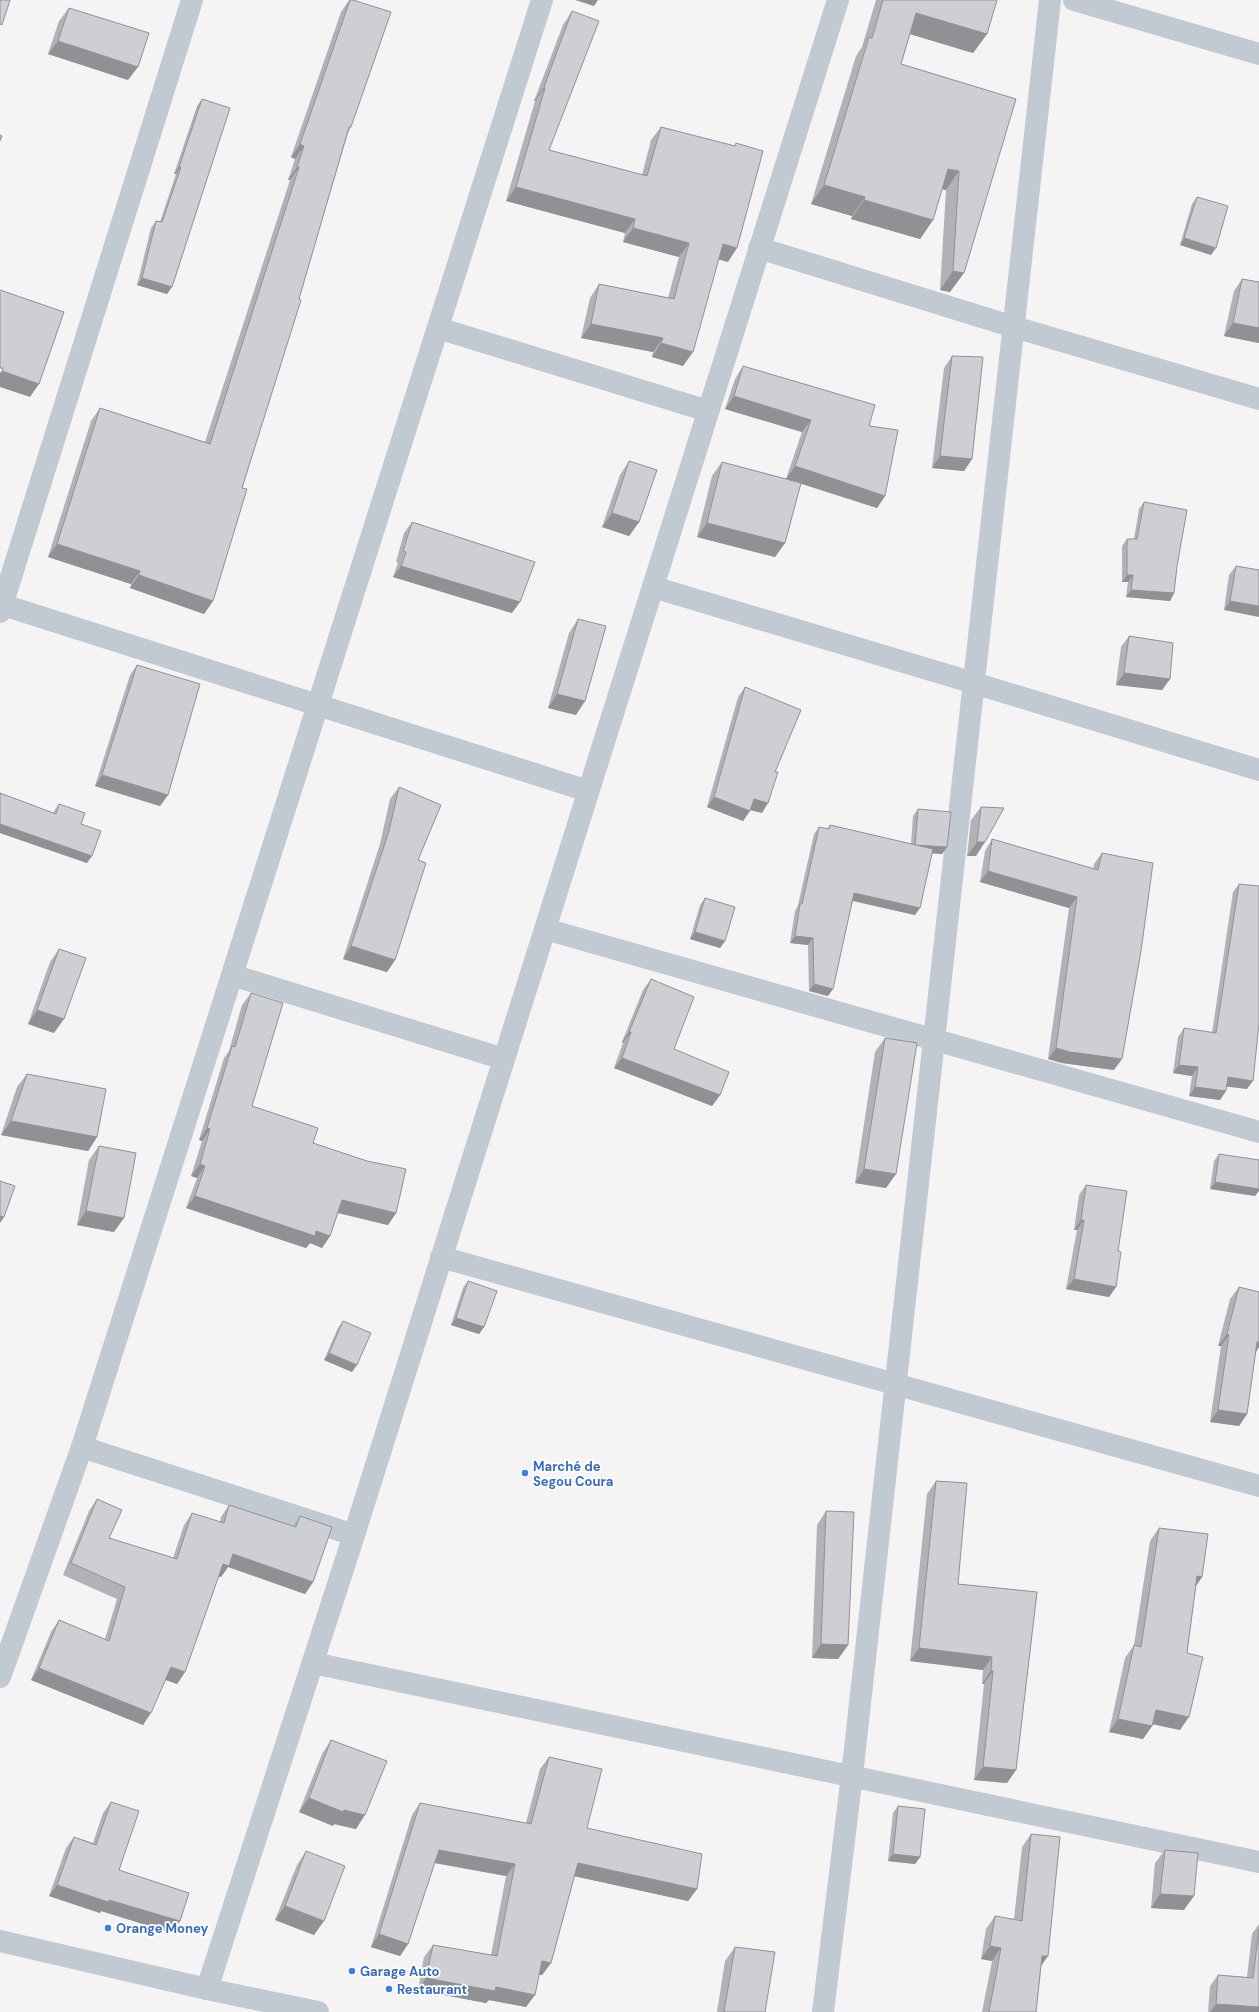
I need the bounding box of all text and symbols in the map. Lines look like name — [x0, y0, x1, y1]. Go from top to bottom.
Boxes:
place label: Marché de Segou Coura — [533, 1458, 613, 1490]
marker: Marché de Segou Coura — [520, 1468, 530, 1478]
place label: Orange Money — [116, 1920, 208, 1937]
marker: Orange Money — [103, 1923, 113, 1933]
place label: Garage Auto — [360, 1963, 440, 1980]
marker: Garage Auto — [347, 1966, 357, 1976]
place label: Restaurant — [397, 1981, 467, 1998]
marker: Restaurant — [384, 1984, 394, 1994]

